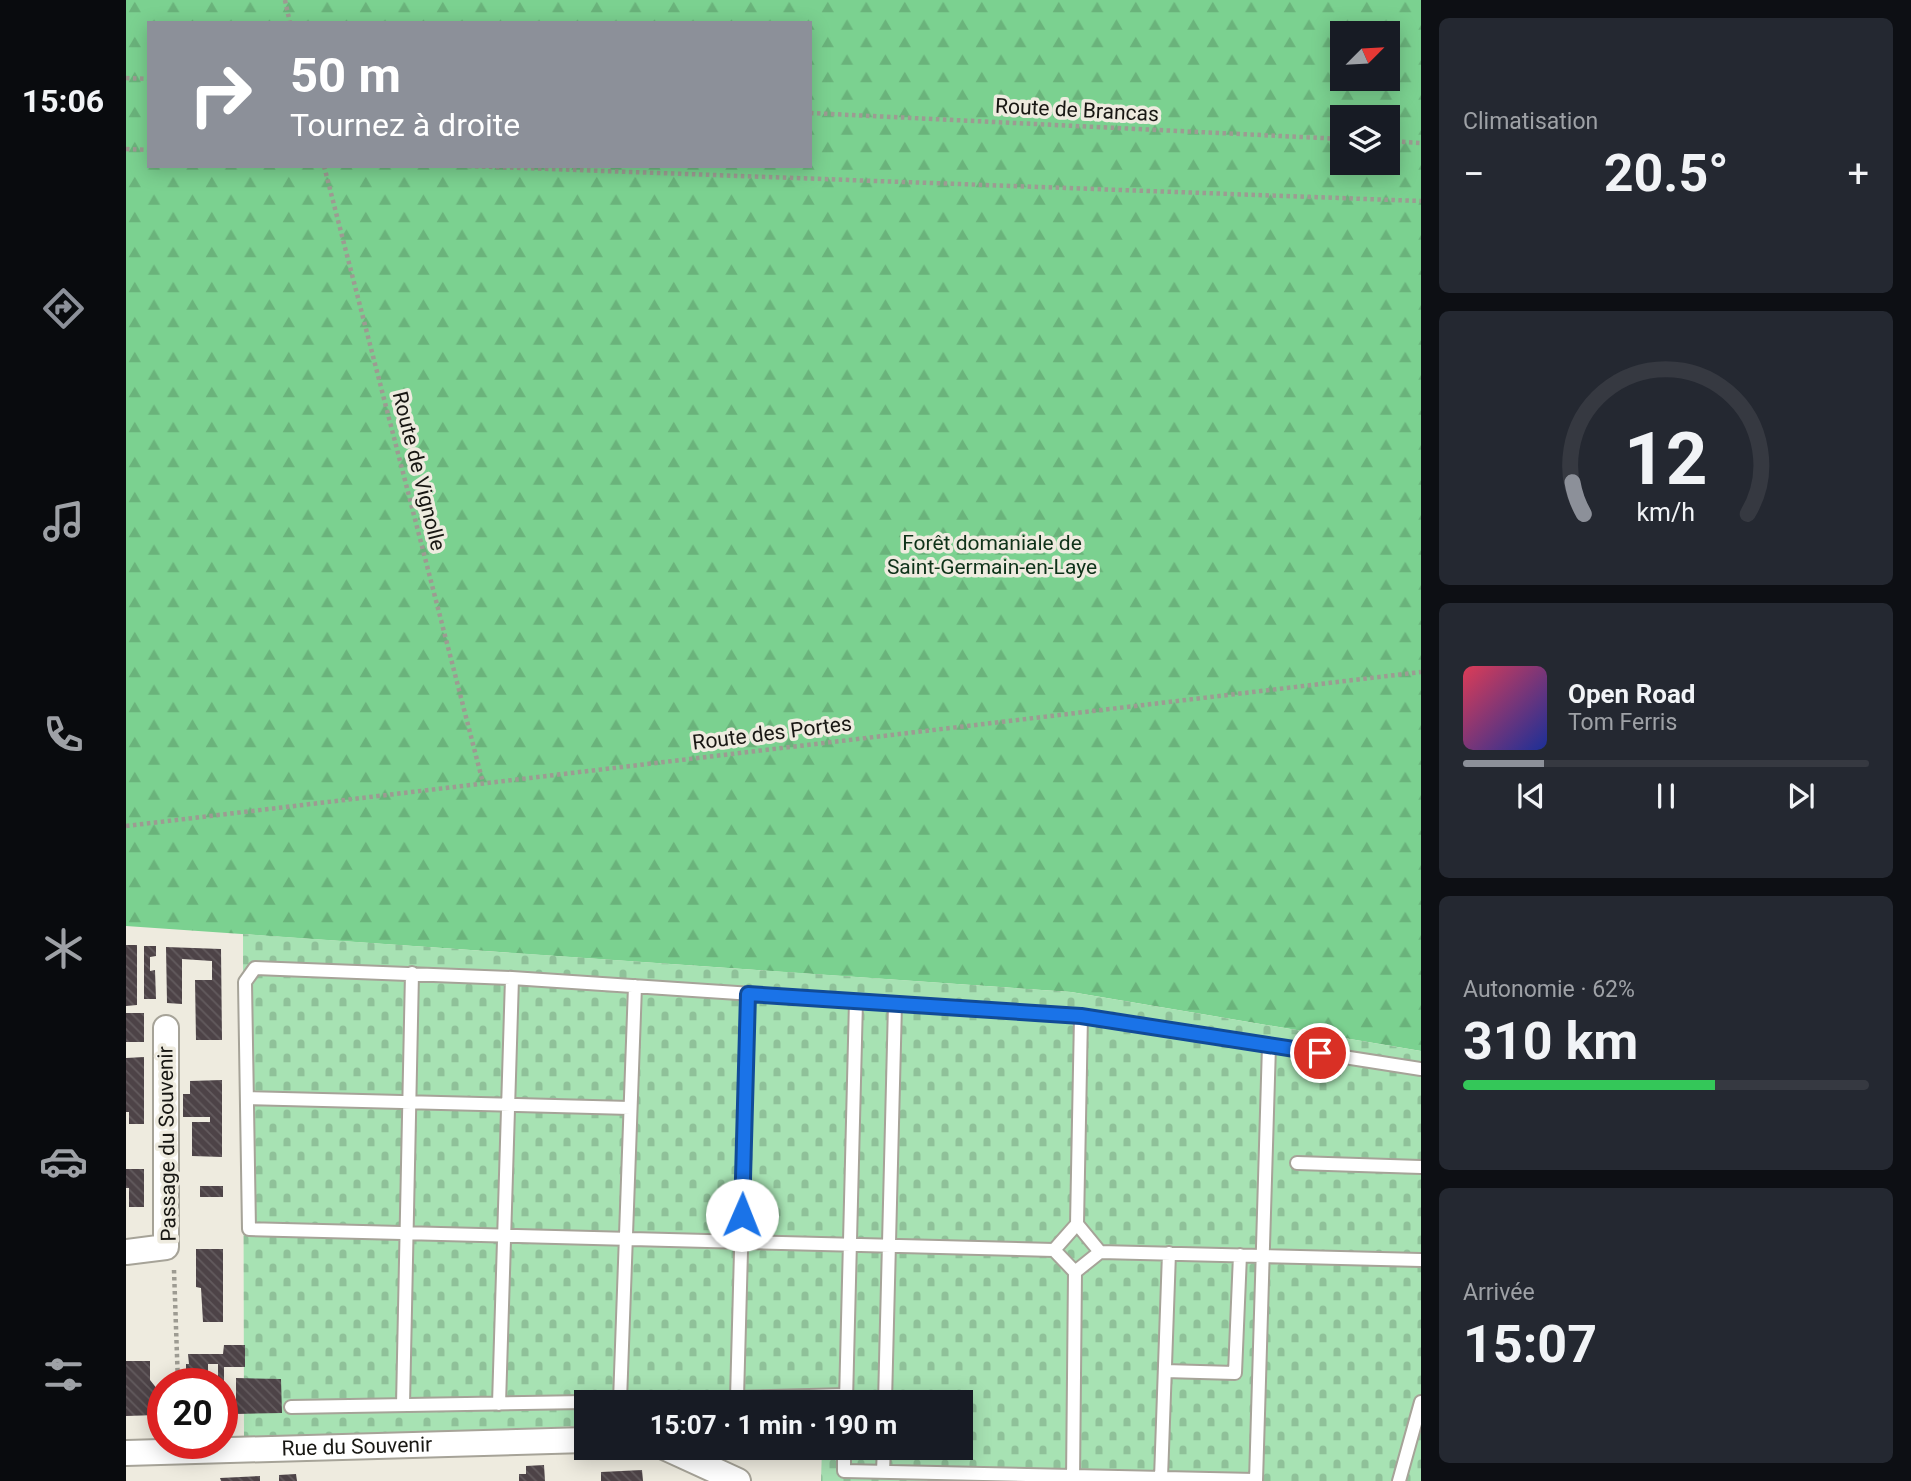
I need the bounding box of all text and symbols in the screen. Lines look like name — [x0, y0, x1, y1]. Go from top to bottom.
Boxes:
north arrow — [1330, 21, 1400, 91]
map controls — [1330, 21, 1400, 175]
text: 50 m — [290, 47, 401, 104]
icon: right — [175, 49, 266, 140]
text: 15:06 — [22, 82, 104, 120]
street label: Route de Brancas — [994, 94, 1160, 126]
button: layers — [1330, 105, 1400, 175]
text: Tournez à droite — [290, 106, 520, 144]
text: Climatisation — [1463, 108, 1598, 135]
text: 20.5° — [1604, 143, 1729, 204]
text: − — [1463, 152, 1485, 196]
text: + — [1847, 152, 1869, 196]
icon: directions — [39, 284, 88, 333]
street label: Route de Vignolle — [388, 389, 450, 553]
text: 12 — [1624, 416, 1708, 502]
icon: music — [39, 497, 88, 546]
text: km/h — [1637, 498, 1695, 527]
park label: Forêt domaniale de Saint-Germain-en-Laye — [887, 531, 1097, 579]
text: Open Road — [1568, 679, 1696, 709]
text: Tom Ferris — [1568, 709, 1677, 736]
icon: phone — [39, 710, 88, 759]
street label: Route des Portes — [691, 711, 853, 755]
icon: previous — [1512, 777, 1550, 815]
icon: pause — [1647, 777, 1685, 815]
icon: next — [1782, 777, 1820, 815]
icon: climate — [39, 924, 88, 973]
text: Autonomie · 62% — [1463, 976, 1635, 1003]
text: 310 km — [1463, 1011, 1638, 1072]
pin — [1290, 1023, 1350, 1083]
icon: arrive — [1301, 1034, 1339, 1072]
street label: Passage du Souvenir — [153, 1046, 181, 1242]
icon: car — [39, 1137, 88, 1186]
position arrow — [705, 1178, 779, 1252]
text: Arrivée — [1463, 1279, 1535, 1306]
text: 15:07 — [1463, 1314, 1597, 1375]
icon: filters — [39, 1350, 88, 1399]
speed limit sign: 20 — [147, 1368, 238, 1459]
text: 15:07 · 1 min · 190 m — [650, 1410, 897, 1440]
street label: Rue du Souvenir — [281, 1432, 433, 1461]

